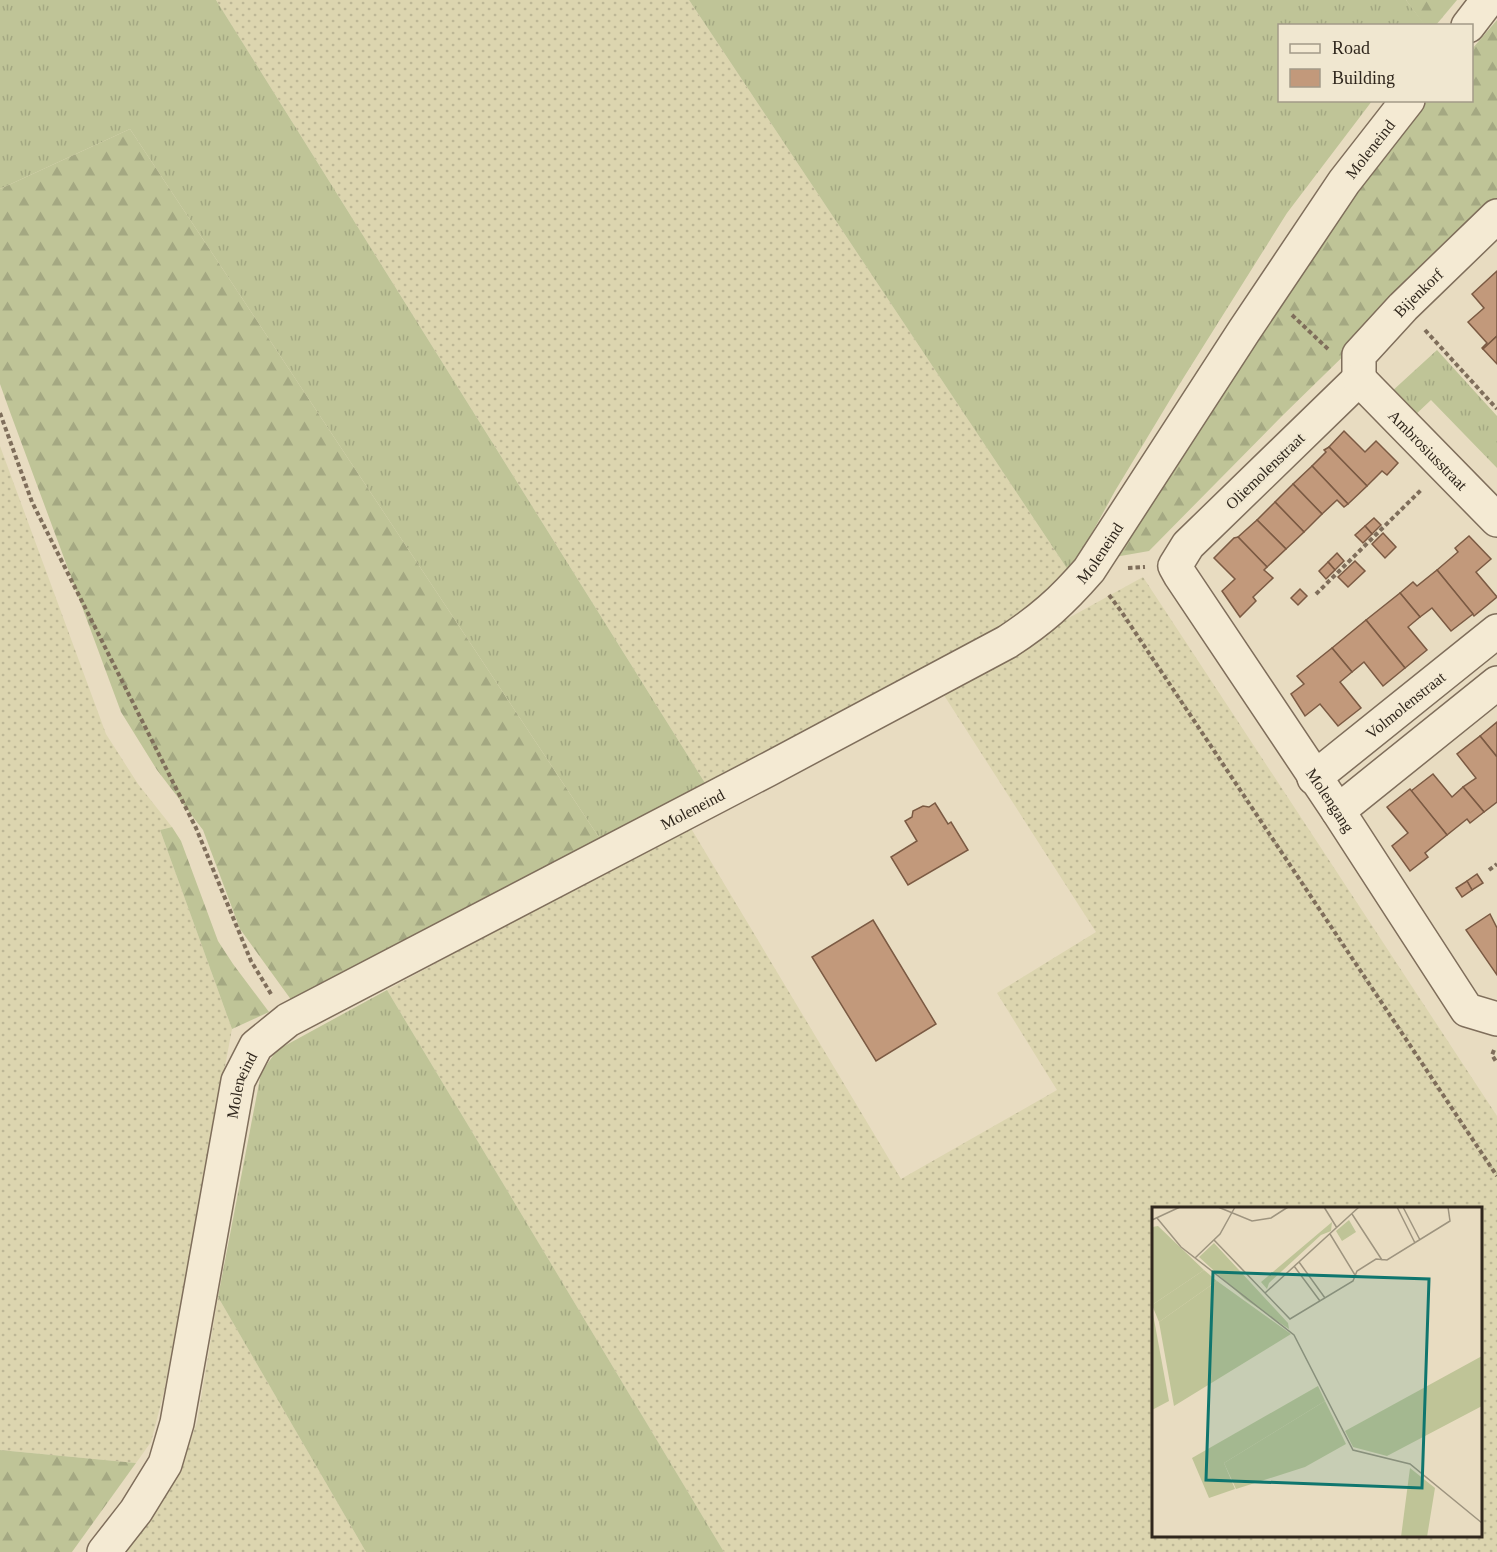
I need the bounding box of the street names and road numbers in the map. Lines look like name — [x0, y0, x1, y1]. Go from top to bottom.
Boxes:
street label: Moleneind — [1342, 116, 1398, 182]
street label: Bijenkorf — [1390, 265, 1446, 320]
street label: Ambrosiusstraat — [1385, 406, 1471, 494]
street label: Oliemolenstraat — [1222, 429, 1308, 513]
street label: Moleneind — [1073, 519, 1126, 587]
street label: Volmolenstraat — [1362, 667, 1449, 742]
street label: Molengang — [1303, 765, 1358, 836]
street label: Moleneind — [658, 785, 727, 833]
street label: Moleneind — [223, 1049, 260, 1120]

